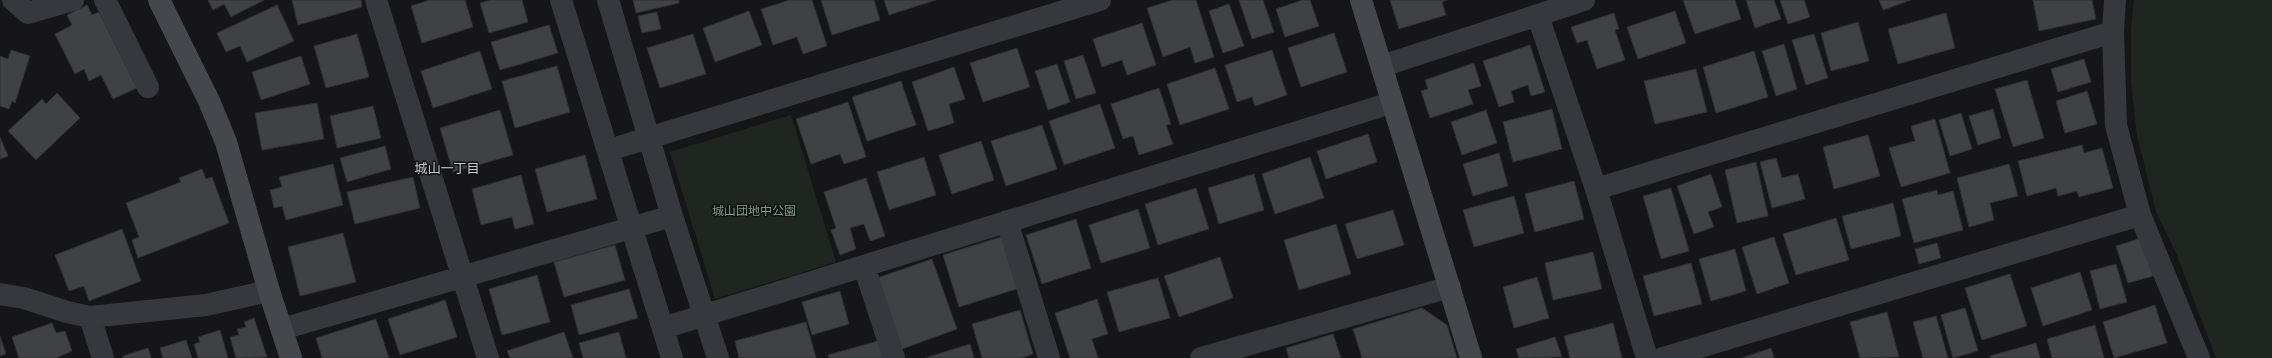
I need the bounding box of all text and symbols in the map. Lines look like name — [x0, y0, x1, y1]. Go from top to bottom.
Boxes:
district label: 城山一丁目 — [414, 162, 480, 178]
park label: 城山団地中公園 — [712, 204, 796, 220]

